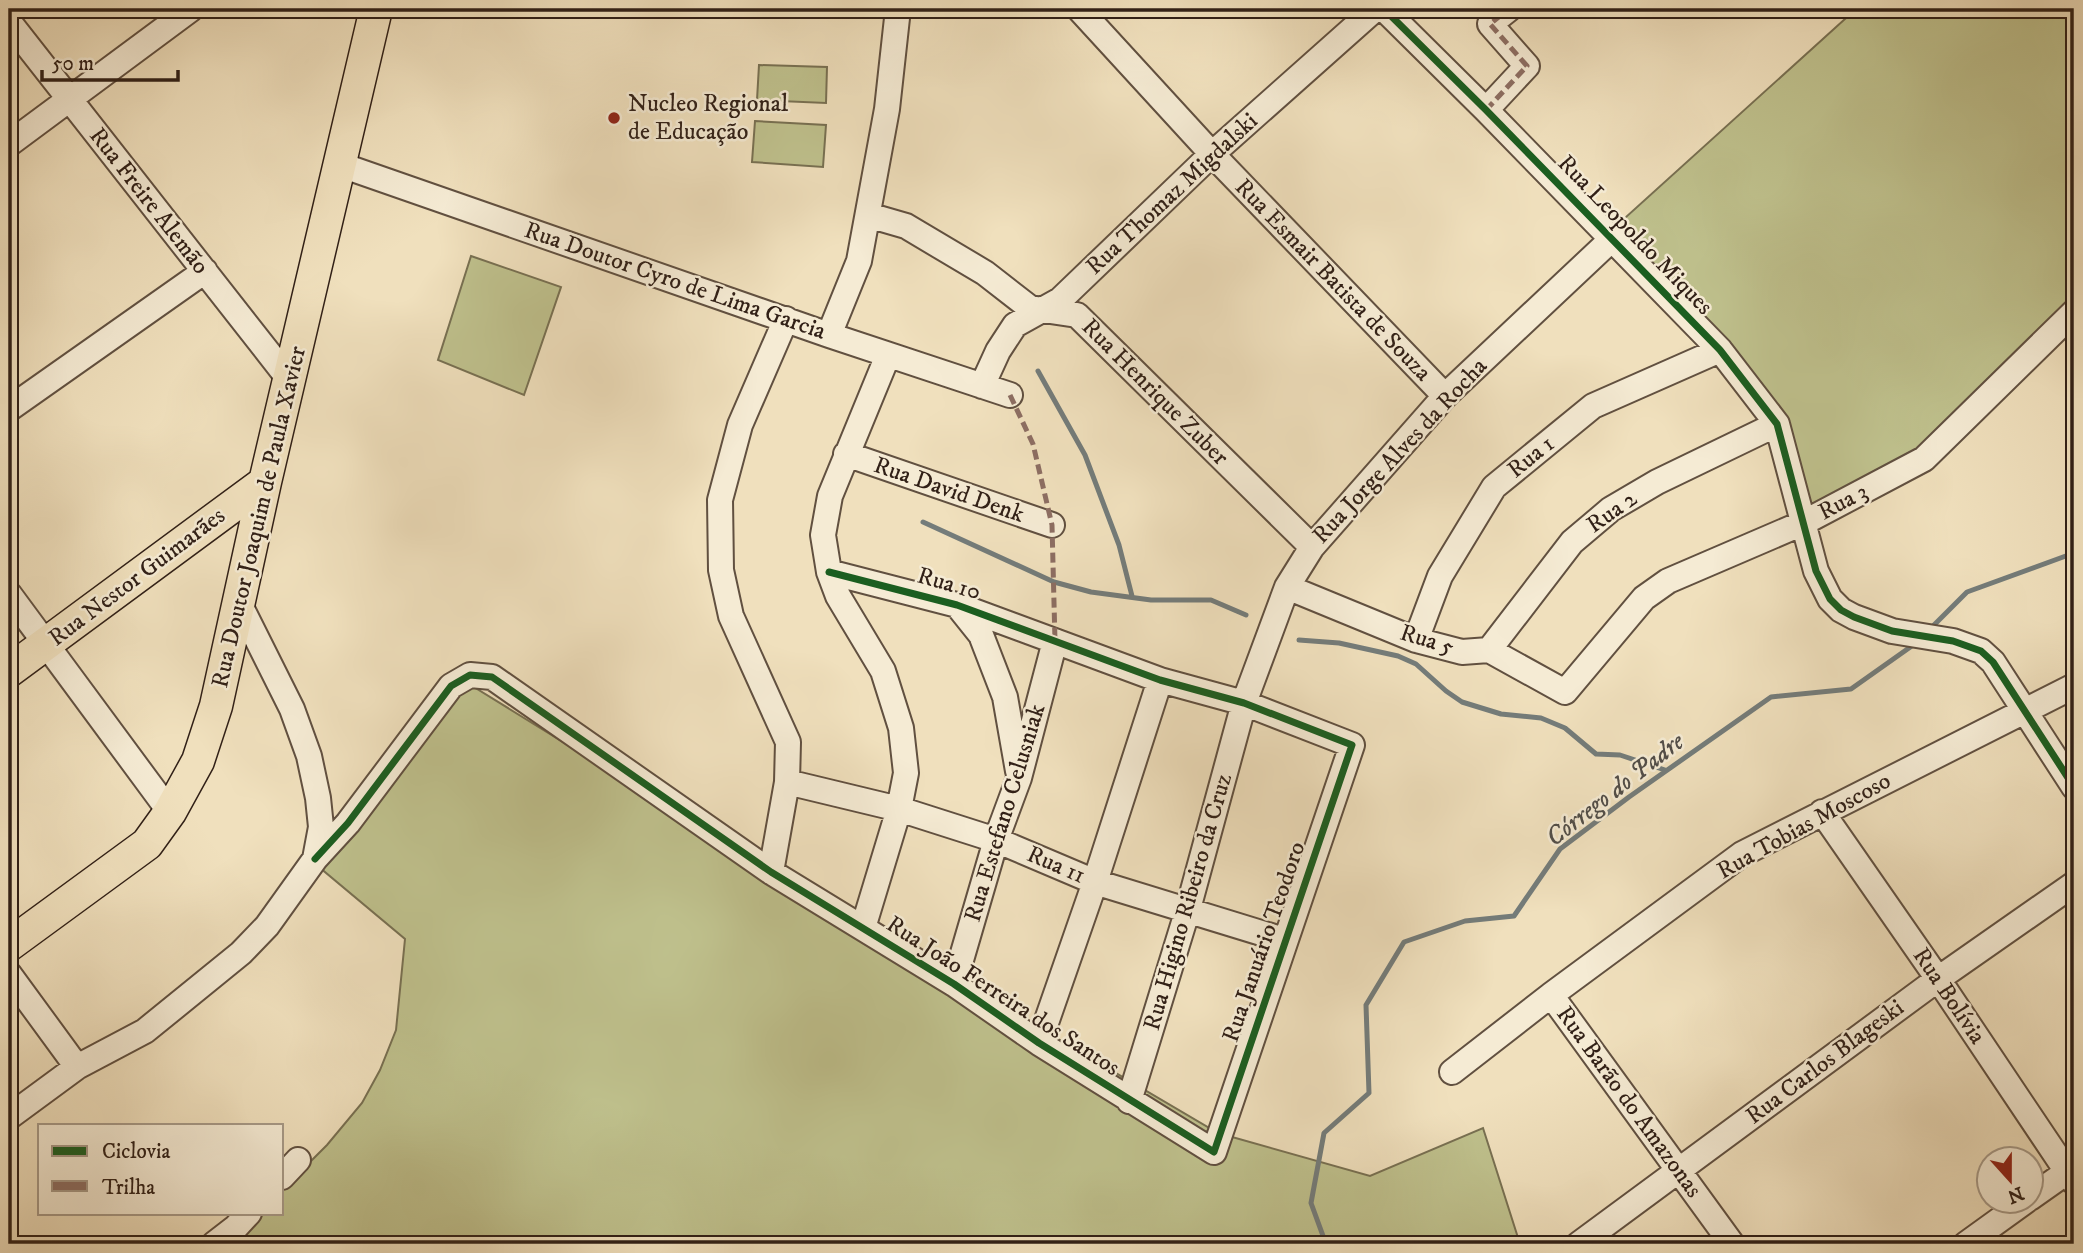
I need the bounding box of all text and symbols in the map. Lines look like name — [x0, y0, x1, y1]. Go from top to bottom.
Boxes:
scale bar — [42, 38, 178, 82]
text: 50 m — [52, 51, 94, 77]
place label: Nucleo Regional de Educação — [628, 89, 789, 147]
street label: Rua Thomaz Migdalski — [1080, 107, 1264, 281]
marker: Nucleo Regional de Educação — [606, 110, 622, 126]
street label: Rua Freire Alemão — [82, 122, 216, 280]
street label: Rua Leopoldo Miques — [1551, 149, 1719, 321]
street label: Rua Esmair Batista de Souza — [1228, 172, 1438, 388]
street label: Rua Doutor Cyro de Lima Garcia — [520, 215, 830, 347]
street label: Rua Henrique Zuber — [1075, 312, 1235, 472]
street label: Rua Doutor Joaquim de Paula Xavier — [205, 343, 313, 691]
street label: Rua Jorge Alves da Rocha — [1306, 351, 1494, 550]
street label: Rua 1 — [1501, 429, 1561, 485]
street label: Rua David Denk — [870, 450, 1028, 530]
street label: Rua 3 — [1813, 477, 1873, 527]
street label: Rua 2 — [1581, 484, 1643, 540]
street label: Rua Nestor Guimarães — [43, 501, 231, 653]
street label: Rua 10 — [914, 561, 984, 607]
street label: Rua 5 — [1396, 618, 1458, 662]
street label: Rua Estefano Celusniak — [958, 700, 1052, 925]
water label: Córrego do Padre — [1539, 725, 1692, 854]
street label: Rua Tobias Moscoso — [1712, 766, 1896, 886]
street label: Rua Higino Ribeiro da Cruz — [1137, 770, 1239, 1034]
street label: Rua Januário Teodoro — [1216, 838, 1312, 1046]
street label: Rua 11 — [1022, 839, 1090, 891]
street label: Rua João Ferreira dos Santos — [881, 909, 1125, 1083]
street label: Rua Bolívia — [1906, 942, 1993, 1051]
street label: Rua Carlos Blageski — [1740, 993, 1910, 1131]
street label: Rua Barão do Amazonas — [1549, 1000, 1709, 1204]
legend — [38, 1124, 284, 1214]
text: Ciclovia — [102, 1139, 170, 1165]
north arrow — [1974, 1144, 2044, 1214]
text: Trilha — [102, 1175, 155, 1201]
text: N — [2004, 1181, 2027, 1208]

